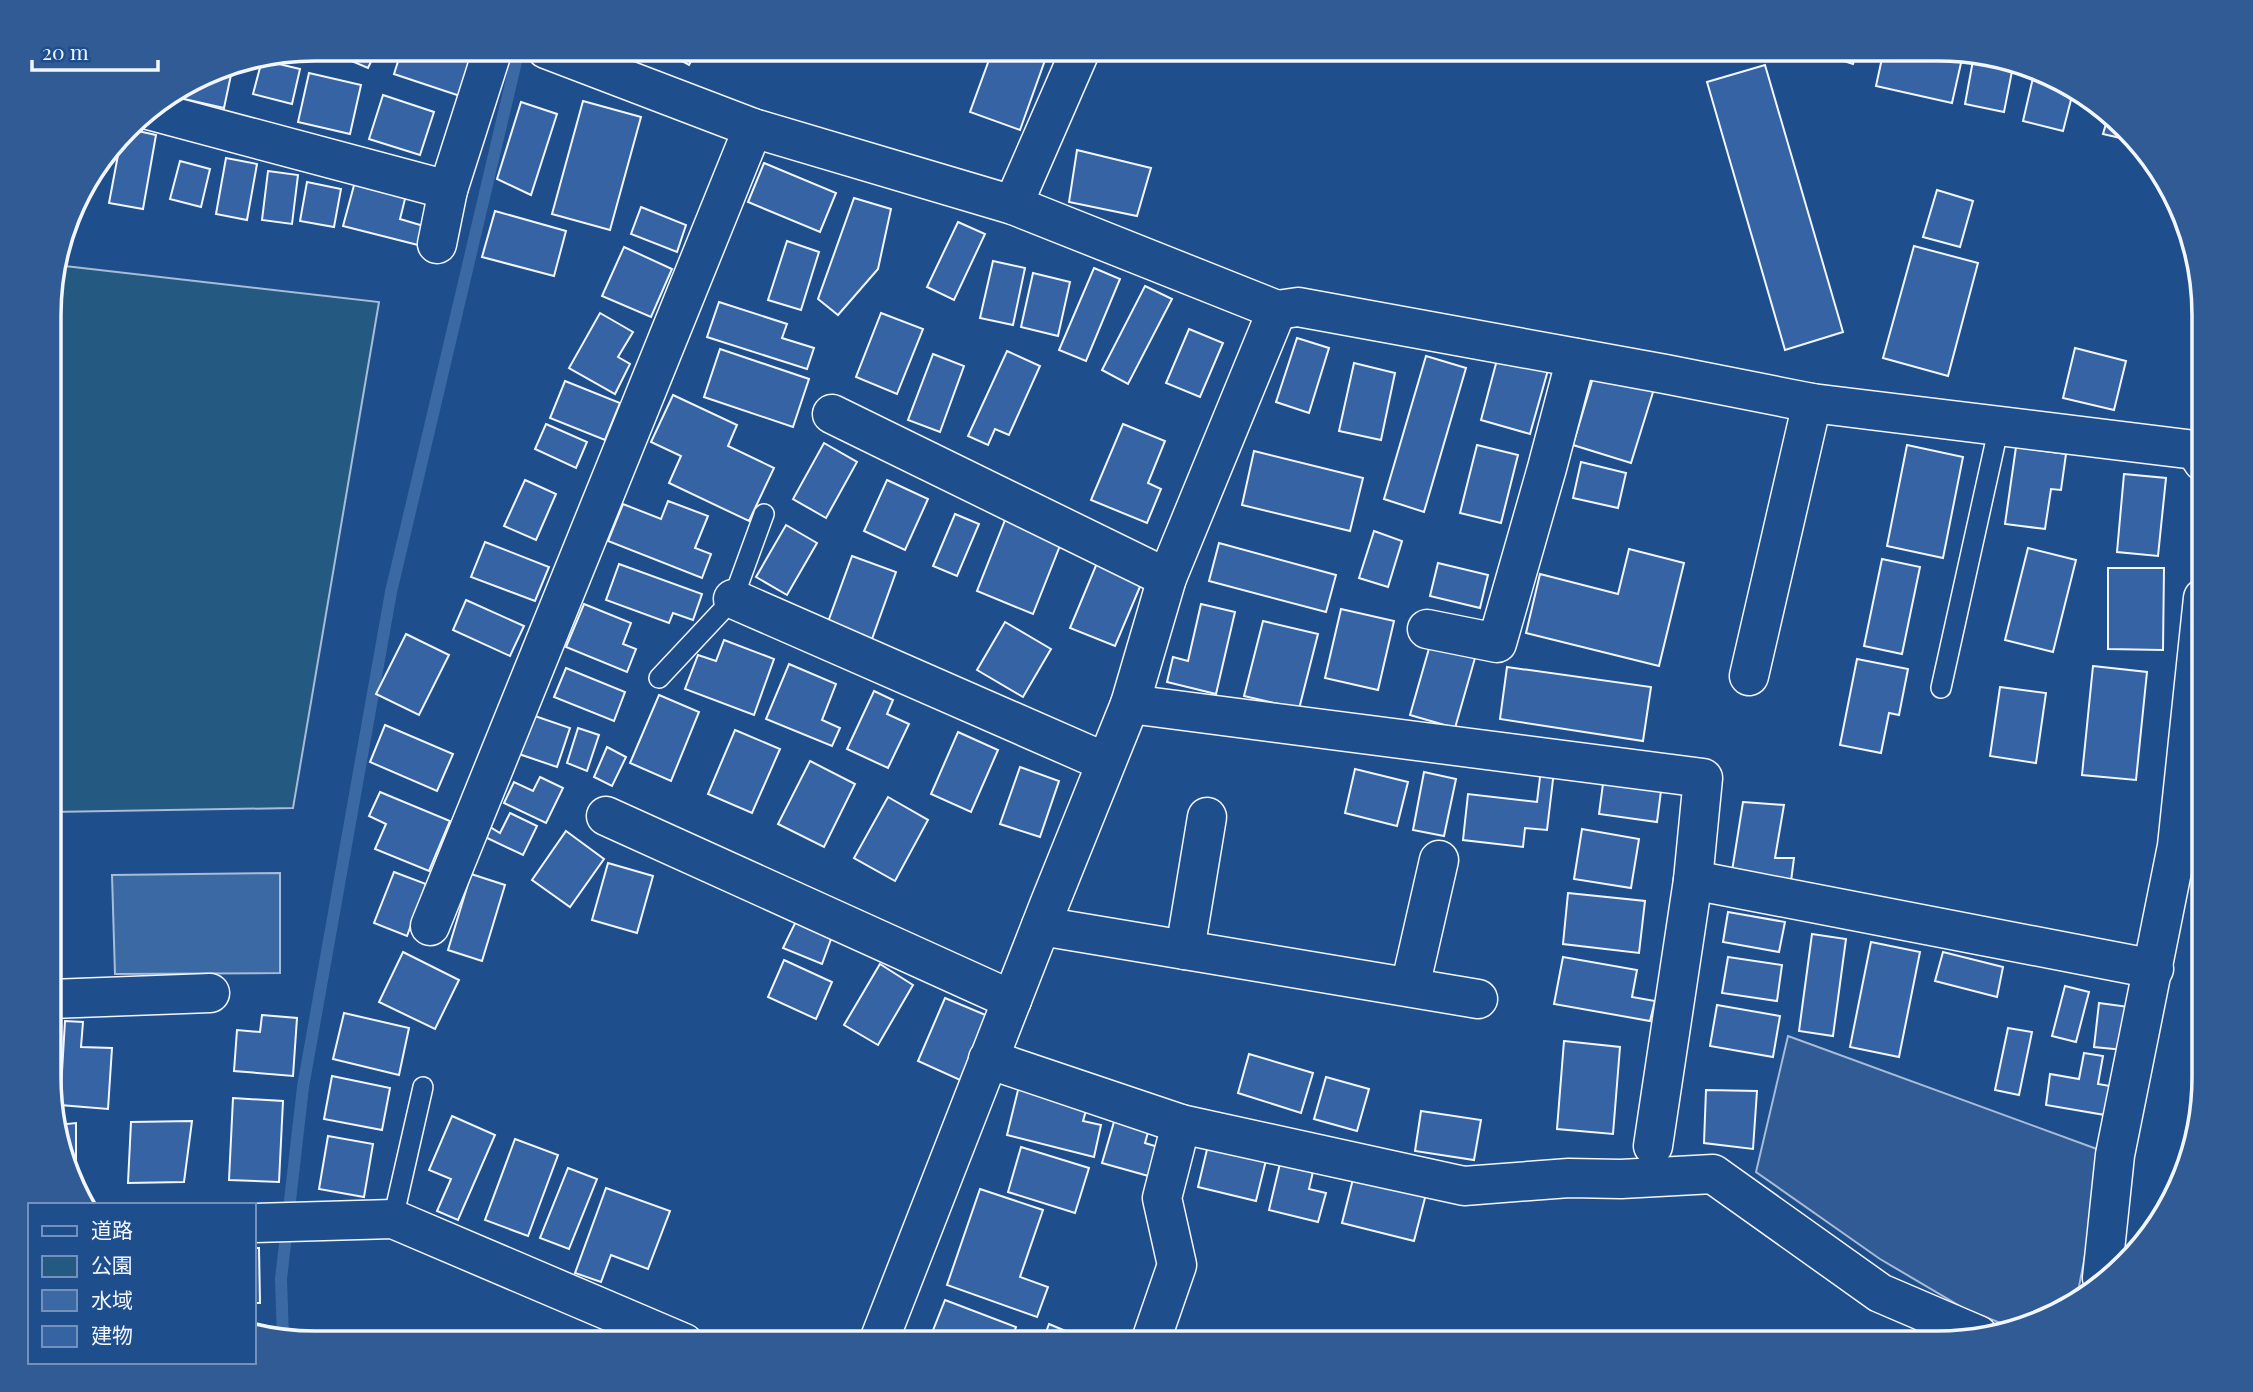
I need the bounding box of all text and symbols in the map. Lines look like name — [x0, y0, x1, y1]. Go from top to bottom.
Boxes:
scale bar — [32, 28, 158, 72]
text: 20 m — [42, 37, 89, 65]
legend — [28, 1203, 256, 1364]
text: 道路 — [91, 1215, 133, 1243]
text: 公園 — [91, 1250, 133, 1278]
text: 水域 — [91, 1285, 133, 1313]
text: 建物 — [91, 1320, 133, 1348]

